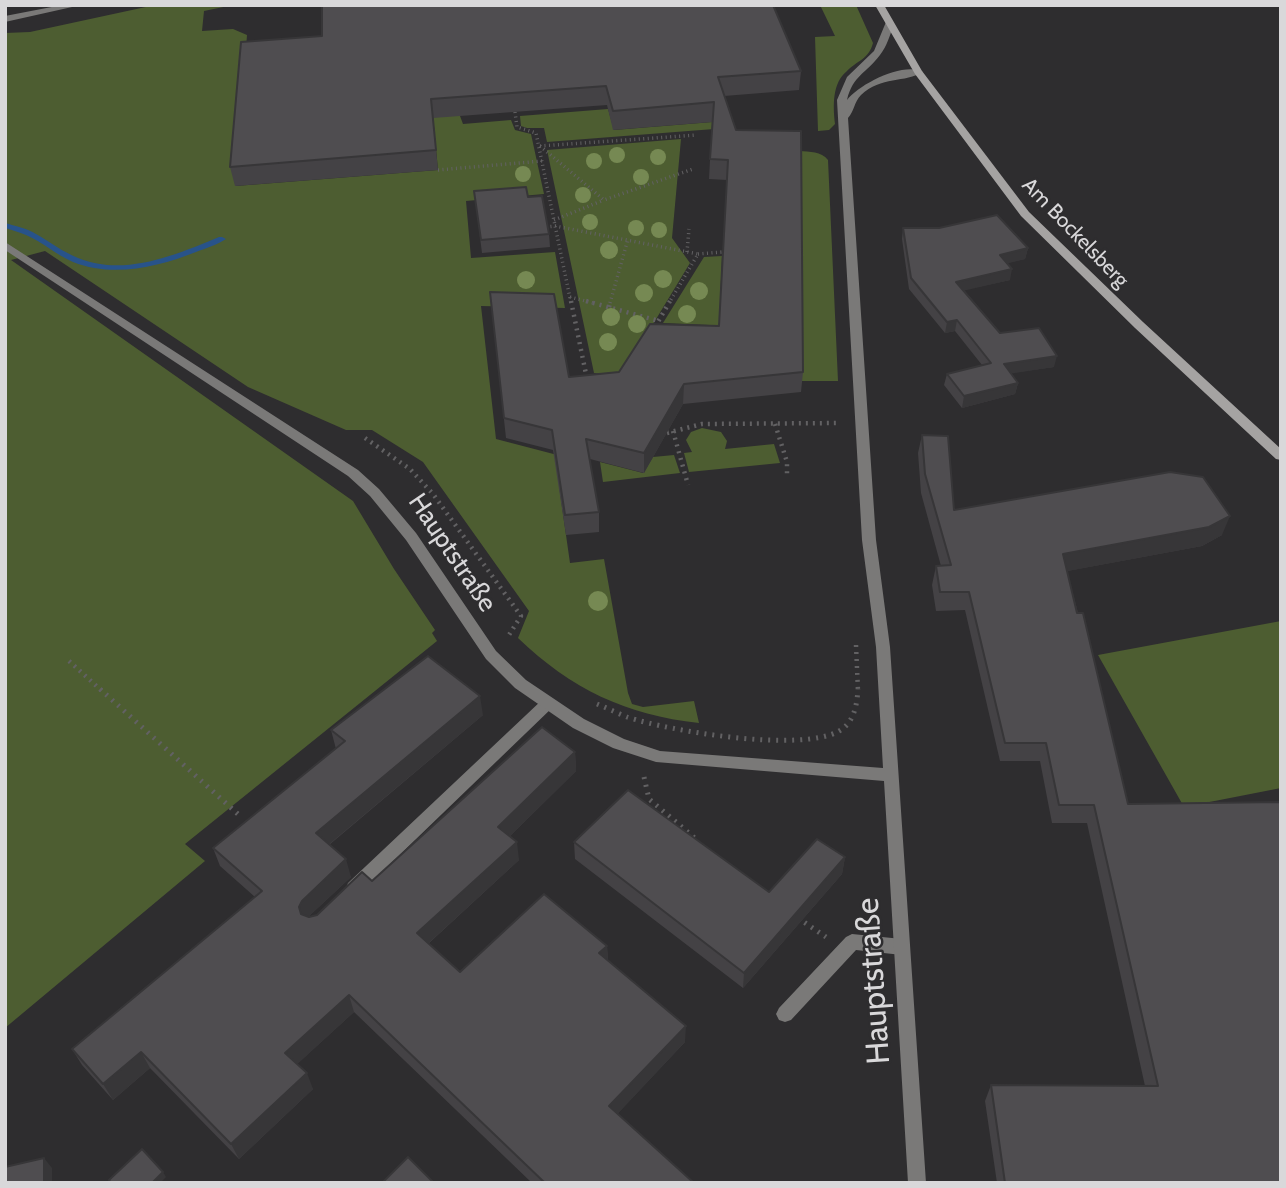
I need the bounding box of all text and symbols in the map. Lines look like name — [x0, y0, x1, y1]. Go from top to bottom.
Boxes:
street label: Am Bockelsberg — [1016, 173, 1134, 293]
street label: Hauptstraße — [401, 488, 503, 618]
street label: Hauptstraße — [849, 896, 899, 1066]

